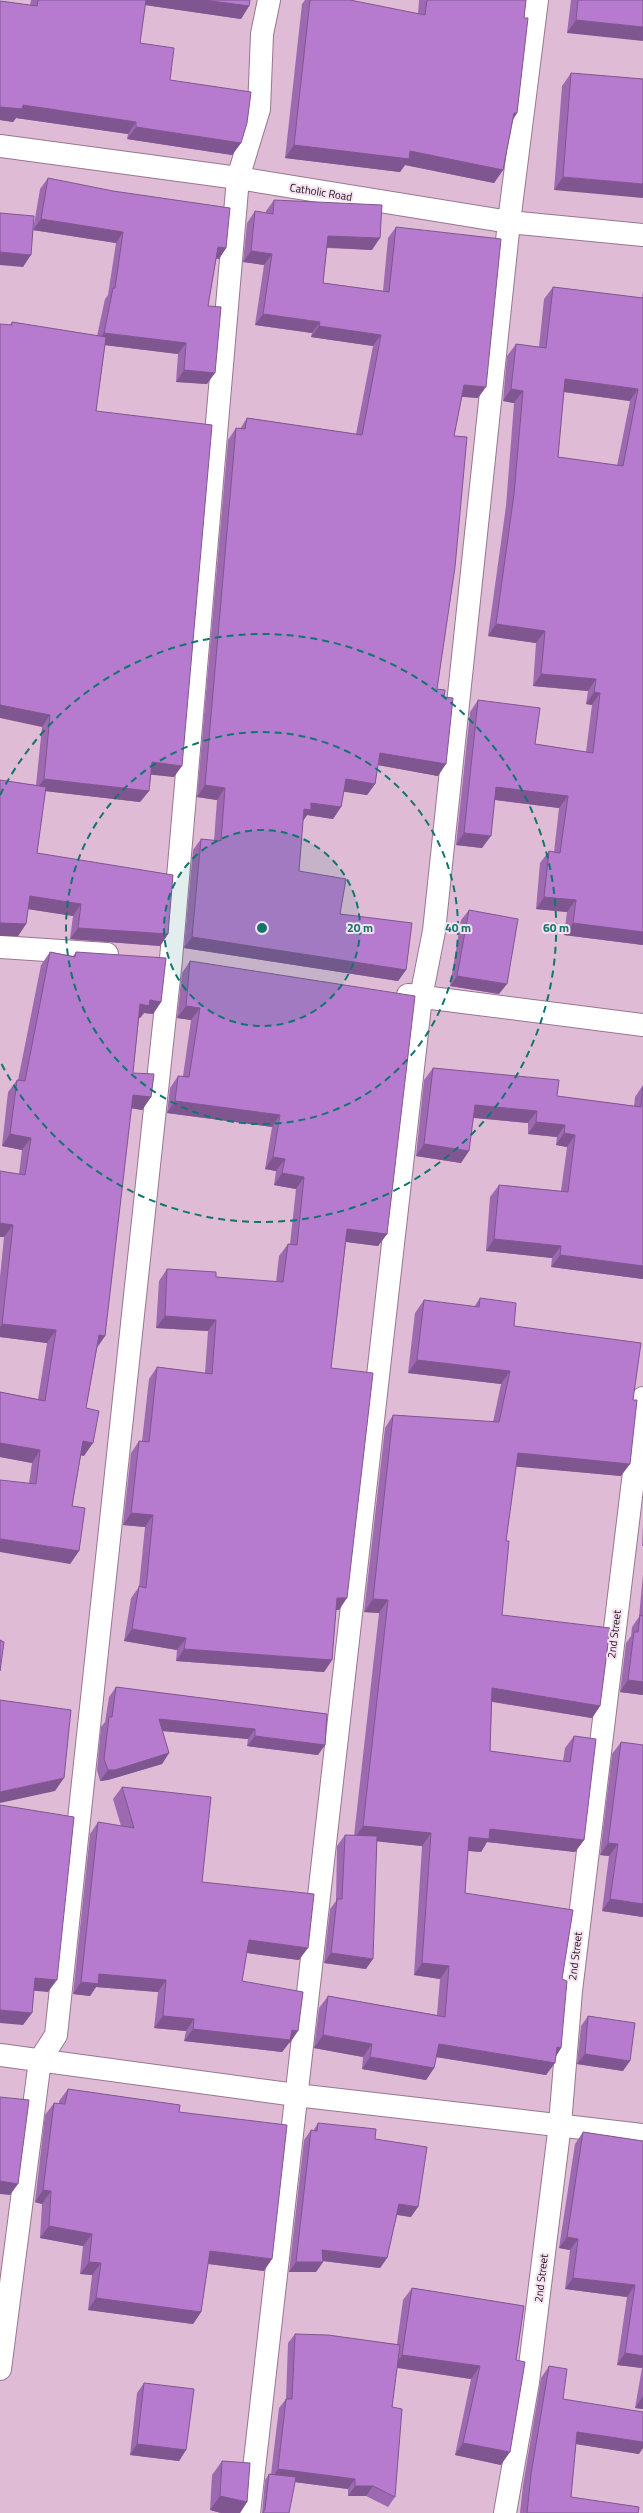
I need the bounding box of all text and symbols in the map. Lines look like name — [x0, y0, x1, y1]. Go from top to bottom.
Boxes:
street label: Catholic Road — [289, 179, 354, 205]
text: 20 m — [347, 918, 373, 937]
text: 40 m — [445, 918, 471, 937]
text: 60 m — [543, 918, 569, 937]
centre of rings — [255, 921, 269, 935]
street label: 2nd Street — [603, 1609, 625, 1659]
street label: 2nd Street — [564, 1931, 586, 1981]
street label: 2nd Street — [530, 2253, 552, 2303]

